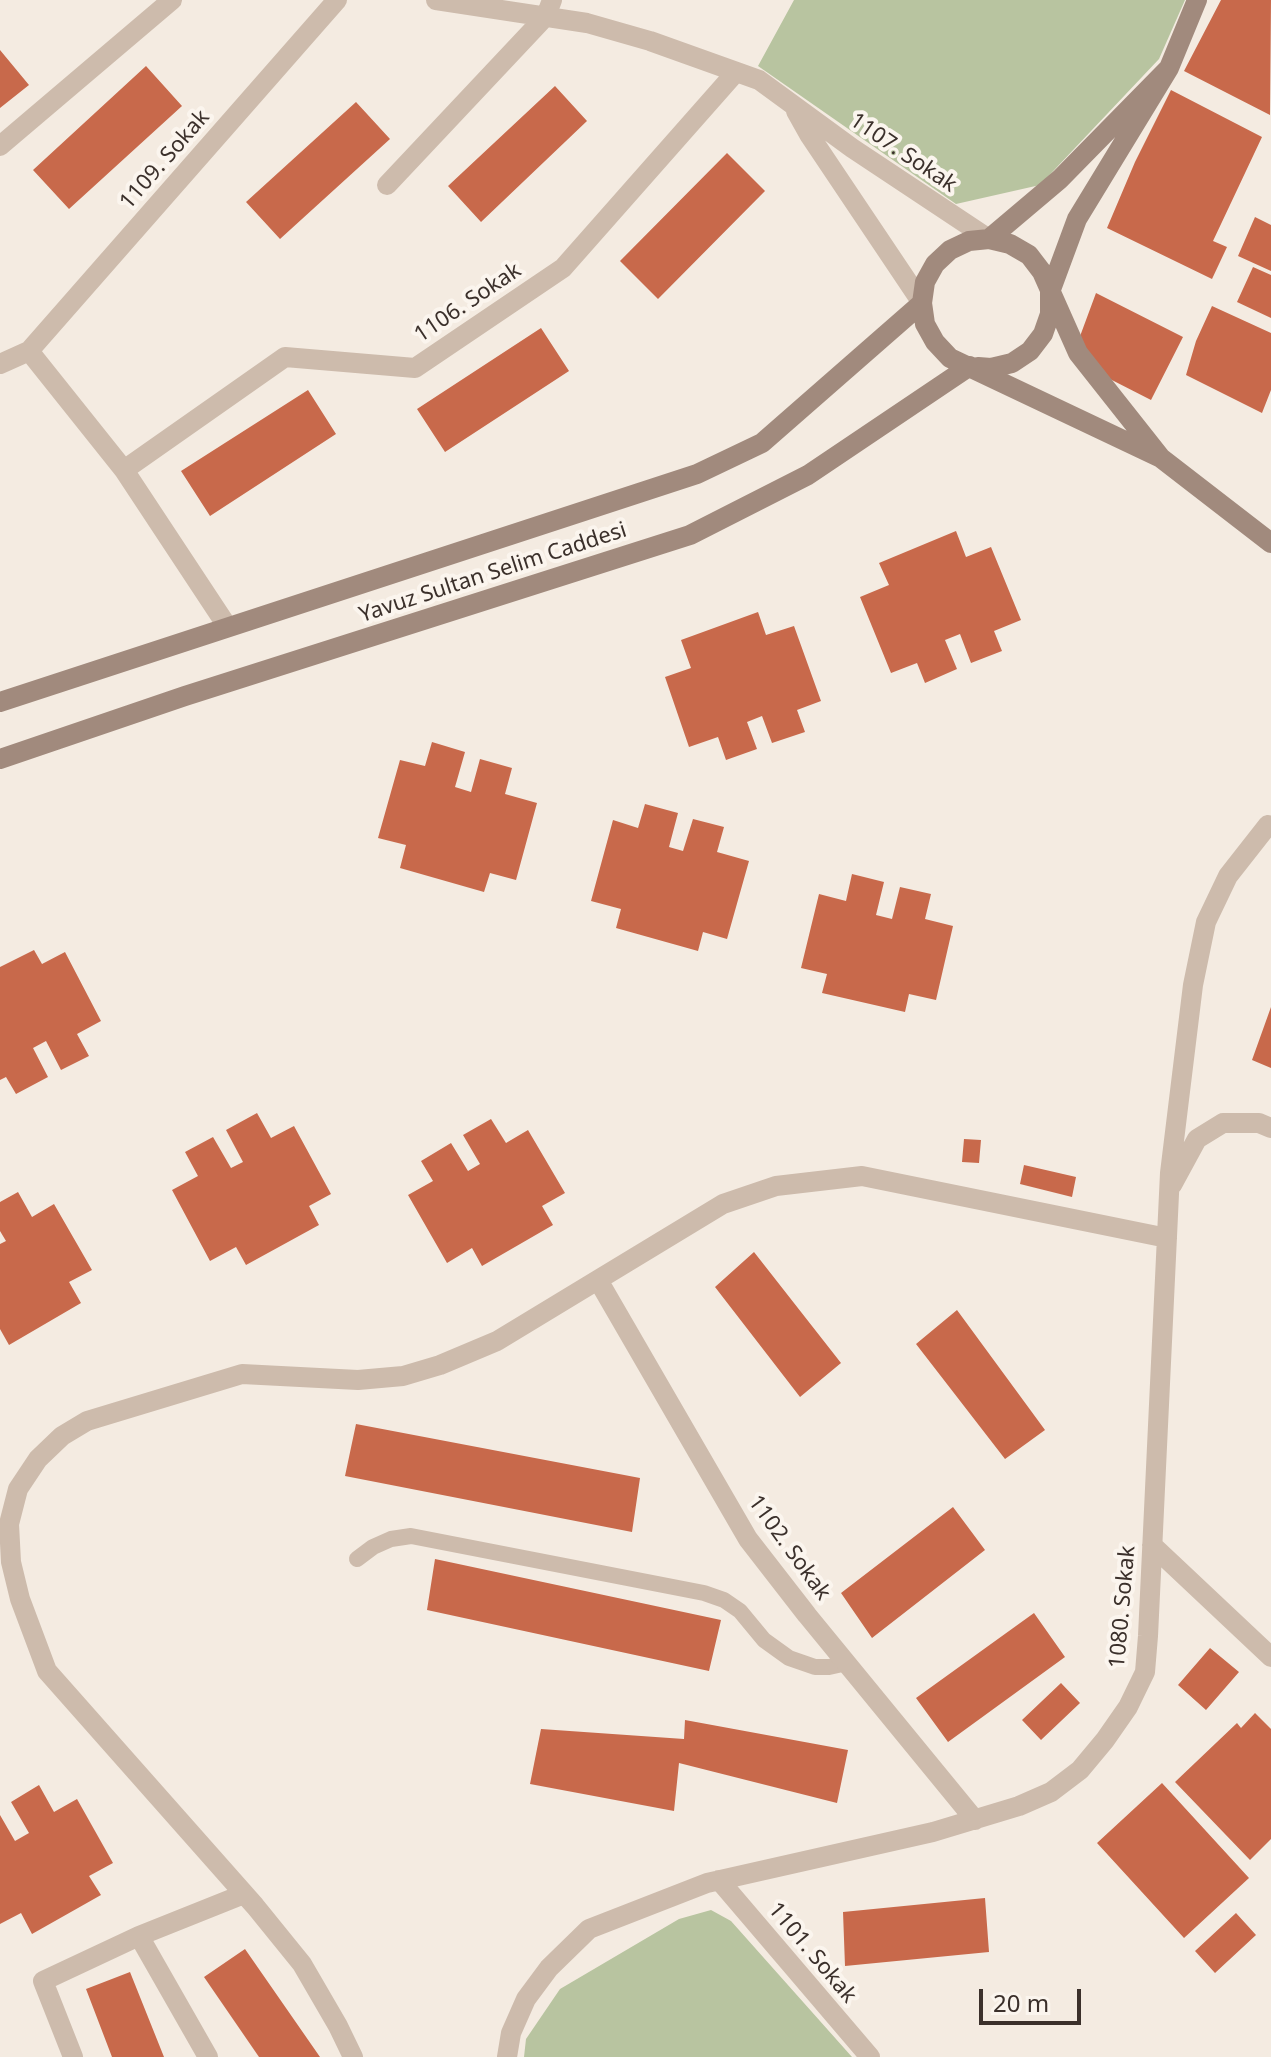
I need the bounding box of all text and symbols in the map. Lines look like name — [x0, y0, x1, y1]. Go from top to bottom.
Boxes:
street label: 1109. Sokak — [115, 105, 215, 215]
street label: 1107. Sokak — [845, 108, 961, 198]
street label: 1106. Sokak — [410, 258, 526, 348]
street label: Yavuz Sultan Selim Caddesi — [356, 517, 630, 629]
street label: 1102. Sokak — [742, 1490, 836, 1606]
street label: 1080. Sokak — [1104, 1544, 1142, 1670]
street label: 1101. Sokak — [762, 1897, 862, 2009]
scale bar — [983, 1973, 1085, 2023]
text: 20 m — [993, 1986, 1049, 2019]

